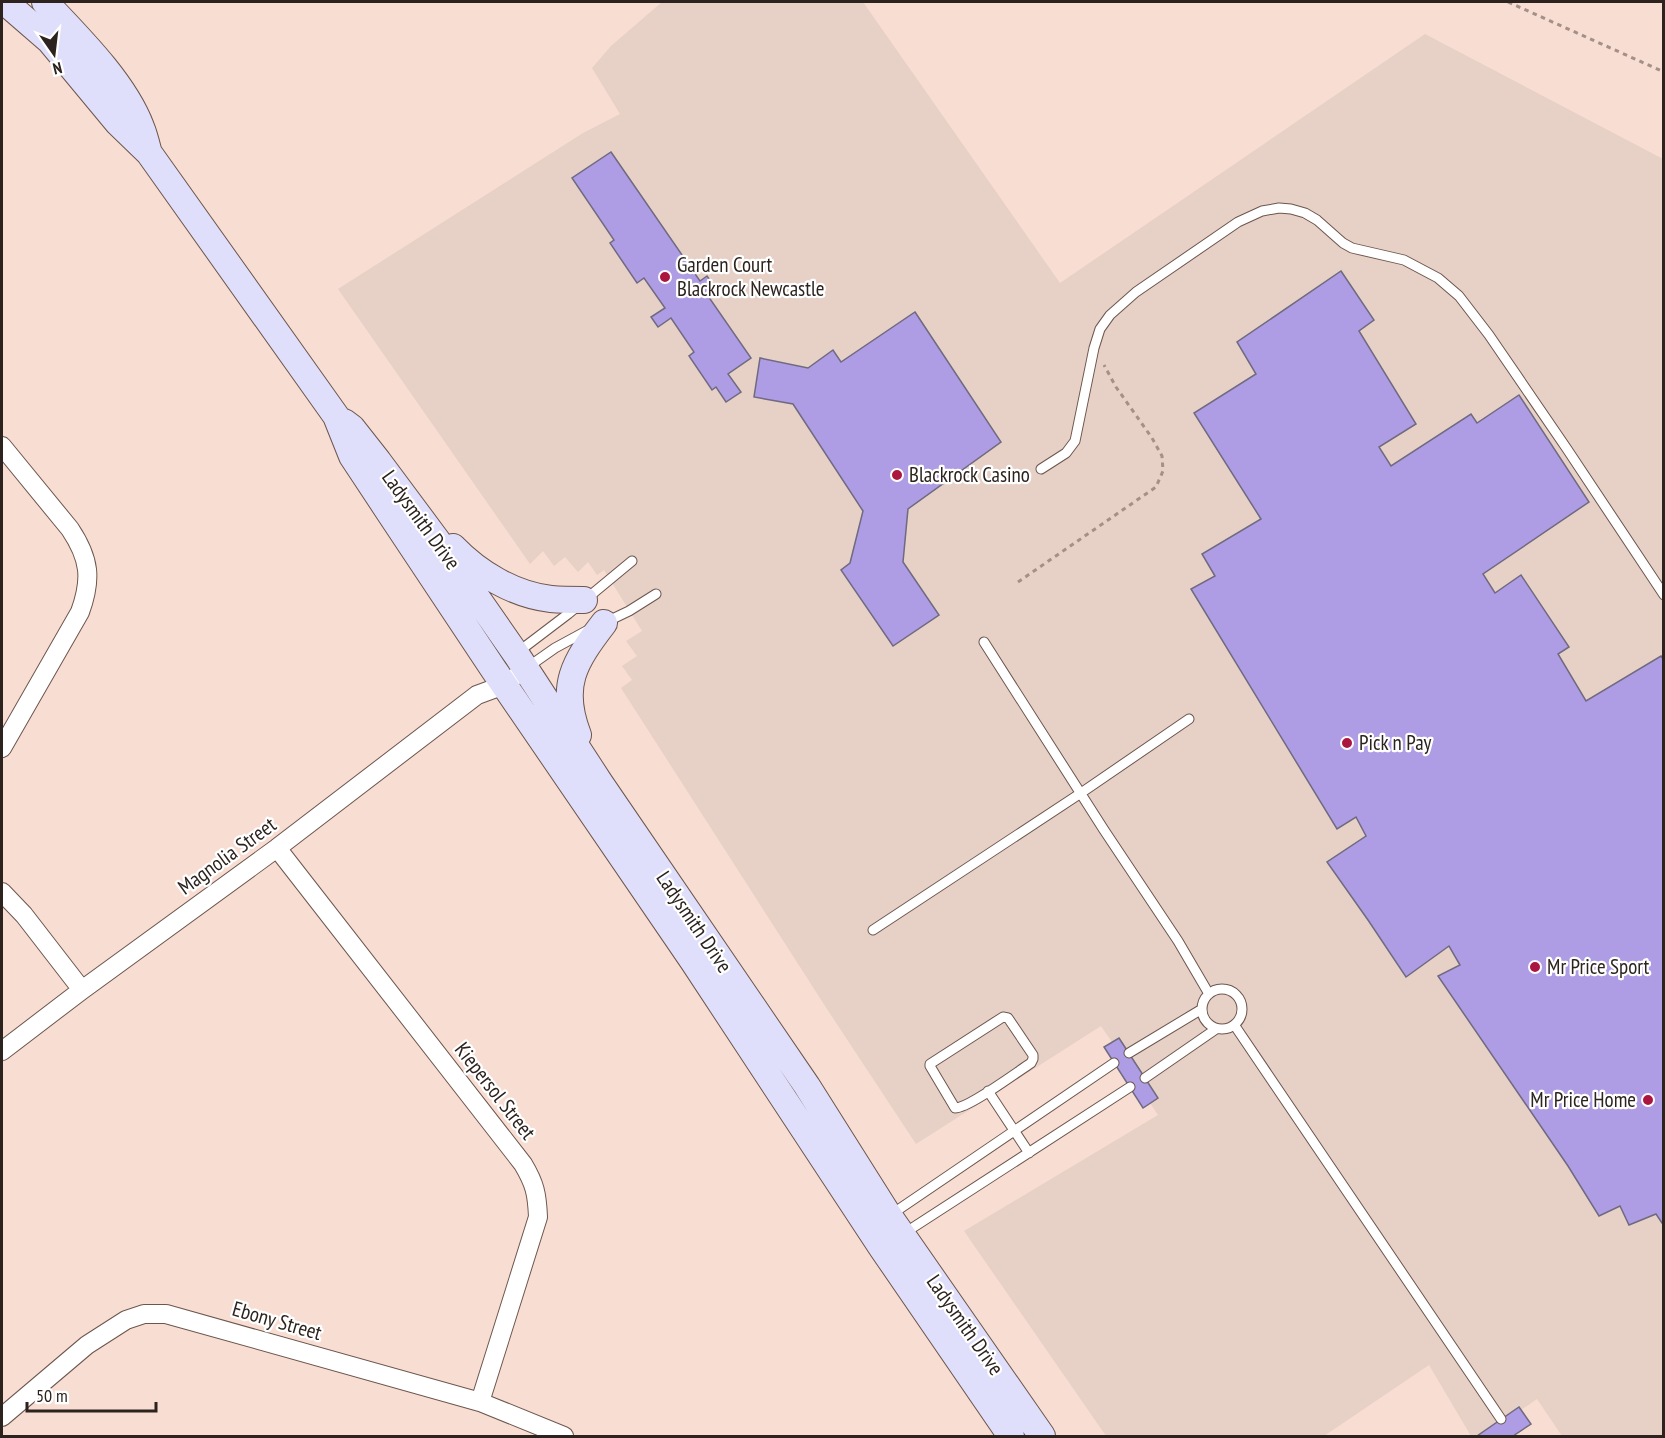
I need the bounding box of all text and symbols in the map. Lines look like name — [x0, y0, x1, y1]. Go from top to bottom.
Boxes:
north arrow — [24, 24, 84, 84]
text: N — [51, 58, 64, 79]
place label: Garden Court Blackrock Newcastle — [677, 251, 825, 302]
marker: Garden Court Blackrock Newcastle — [658, 270, 672, 284]
place label: Blackrock Casino — [909, 461, 1030, 488]
street label: Ladysmith Drive — [376, 465, 467, 575]
marker: Blackrock Casino — [890, 468, 904, 482]
place label: Pick n Pay — [1359, 729, 1432, 756]
marker: Pick n Pay — [1340, 736, 1354, 750]
street label: Magnolia Street — [172, 811, 281, 900]
street label: Ladysmith Drive — [651, 866, 738, 978]
place label: Mr Price Sport — [1547, 953, 1649, 980]
marker: Mr Price Sport — [1528, 960, 1542, 974]
street label: Kiepersol Street — [449, 1037, 542, 1145]
place label: Mr Price Home — [1530, 1086, 1636, 1113]
marker: Mr Price Home — [1641, 1093, 1655, 1107]
street label: Ladysmith Drive — [921, 1269, 1010, 1380]
street label: Ebony Street — [229, 1295, 325, 1346]
scale bar — [27, 1375, 156, 1413]
text: 50 m — [36, 1384, 68, 1407]

